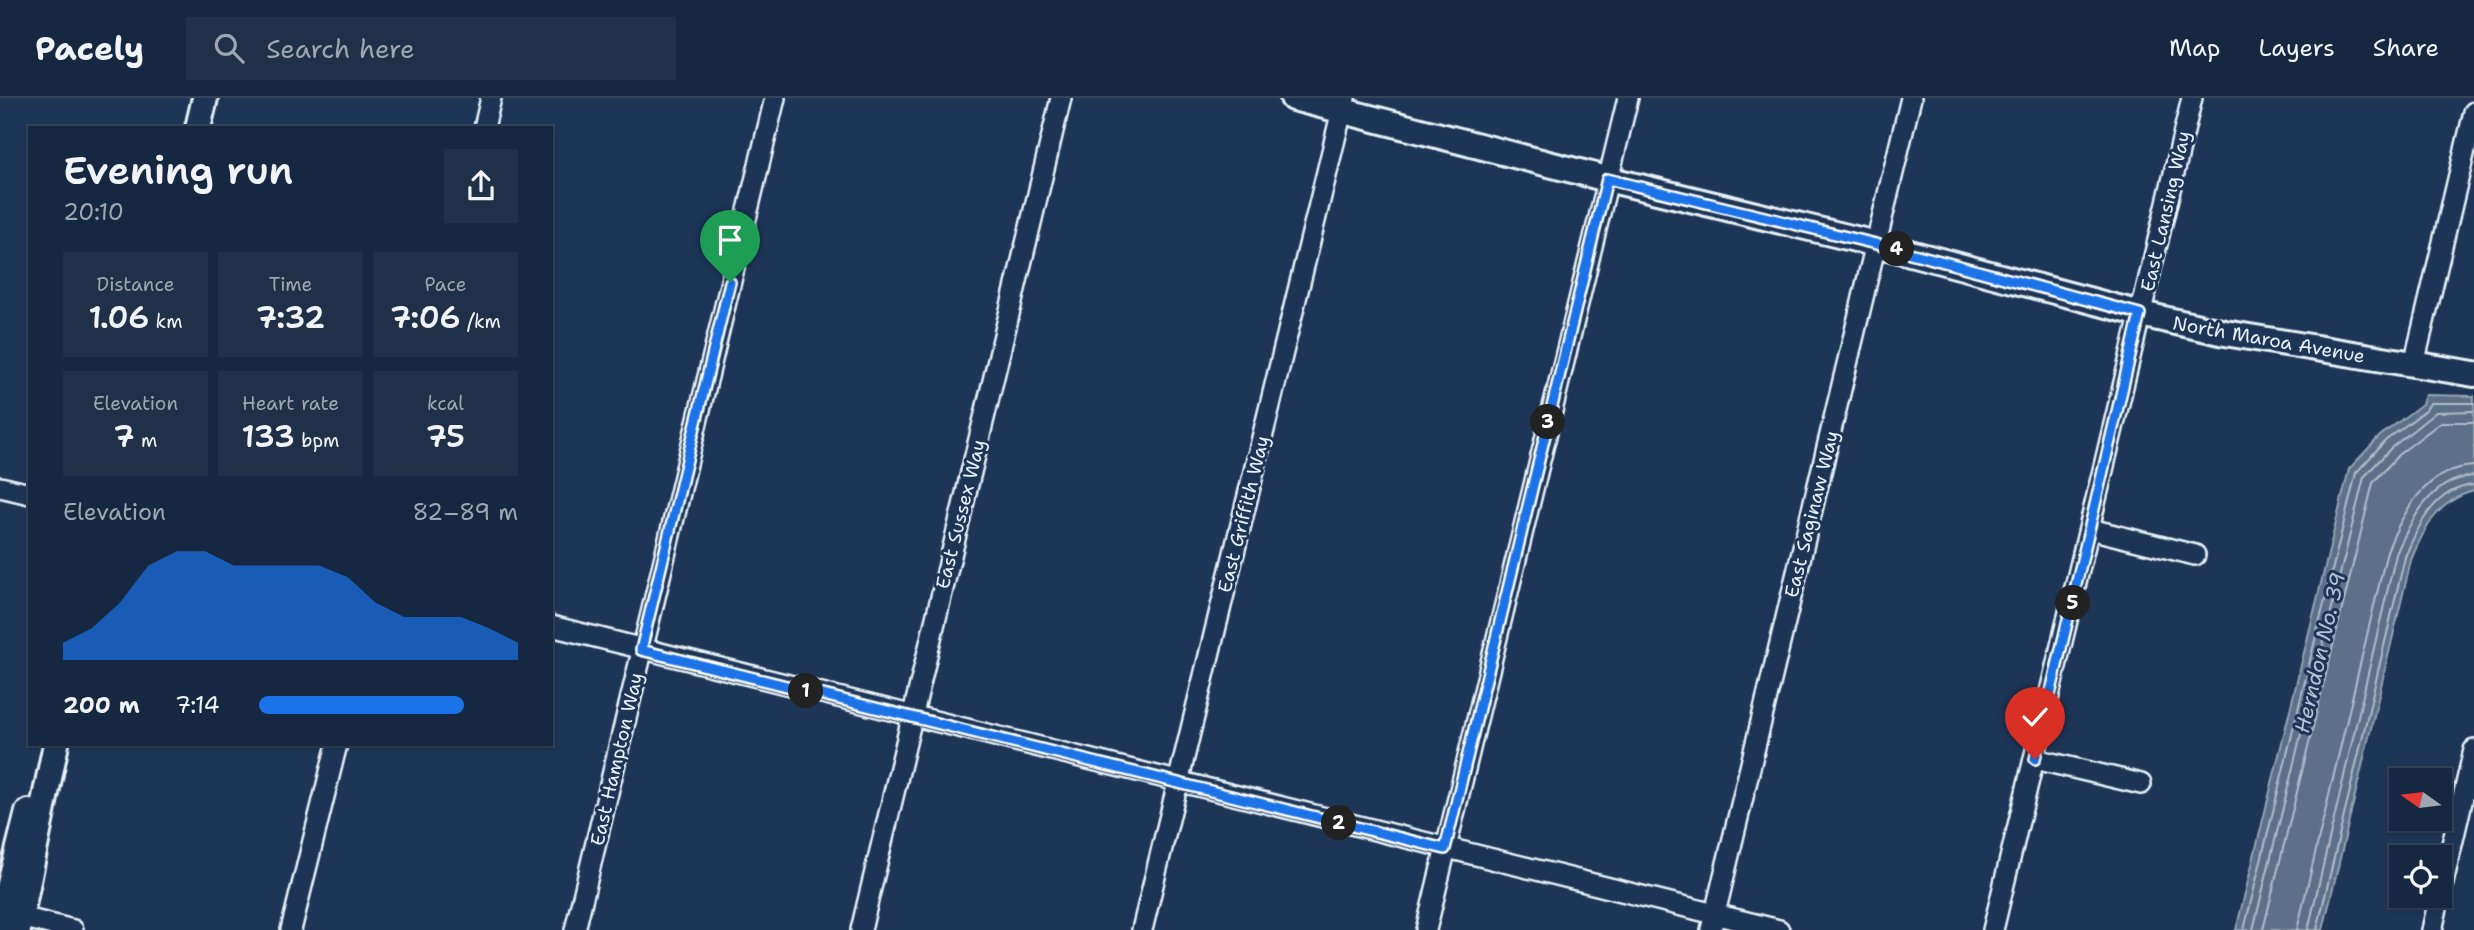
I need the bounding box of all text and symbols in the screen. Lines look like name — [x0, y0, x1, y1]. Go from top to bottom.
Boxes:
search box — [186, 17, 676, 80]
text: Pacely — [35, 26, 144, 71]
icon: search — [210, 29, 248, 67]
text: Search here — [266, 31, 415, 66]
text: Map — [2169, 32, 2220, 64]
text: Layers — [2258, 32, 2335, 64]
text: Share — [2373, 32, 2439, 64]
street label: East Lansing Way — [2135, 128, 2196, 294]
text: Evening run — [63, 145, 293, 196]
button: share — [444, 149, 518, 223]
text: 20:10 — [63, 197, 124, 227]
pin — [700, 210, 760, 282]
icon: arrive — [711, 221, 749, 259]
pin: 4 — [1880, 232, 1914, 266]
text: 4 — [1890, 236, 1903, 261]
text: Distance — [97, 272, 174, 297]
text: Time — [269, 272, 312, 297]
text: Pace — [425, 272, 466, 297]
text: 1.06 — [88, 297, 149, 338]
text: 7:32 — [256, 297, 325, 338]
text: 7:06 — [390, 297, 460, 338]
text: km — [149, 309, 183, 334]
text: /km — [460, 309, 501, 334]
street label: North Maroa Avenue — [2171, 310, 2367, 369]
text: Elevation — [93, 391, 178, 416]
text: Heart rate — [242, 391, 339, 416]
text: kcal — [427, 391, 464, 416]
pin: 3 — [1530, 404, 1566, 440]
text: 3 — [1541, 409, 1554, 434]
text: 7 — [114, 416, 135, 457]
text: 133 — [241, 416, 295, 457]
text: 75 — [426, 416, 465, 457]
text: m — [135, 428, 157, 453]
text: bpm — [295, 428, 340, 453]
street label: East Saginaw Way — [1779, 428, 1844, 600]
street label: East Griffith Way — [1212, 433, 1275, 595]
street label: East Sussex Way — [930, 437, 991, 591]
text: Elevation — [63, 497, 166, 527]
text: 82–89 m — [412, 497, 518, 527]
water label: Herndon No. 39 — [2288, 570, 2352, 736]
pin: 5 — [2056, 586, 2090, 620]
text: 5 — [2067, 590, 2078, 615]
street label: East Hampton Way — [584, 670, 649, 848]
pin: 1 — [788, 674, 824, 708]
text: 1 — [801, 678, 810, 703]
pin — [2005, 687, 2065, 759]
text: 200 m — [63, 690, 140, 720]
text: 7:14 — [175, 690, 220, 720]
icon: check — [2016, 698, 2054, 736]
north arrow — [2389, 768, 2452, 831]
map controls — [2389, 768, 2452, 908]
pin: 2 — [1322, 806, 1356, 840]
text: 2 — [1332, 810, 1345, 835]
button: locate — [2389, 845, 2452, 908]

